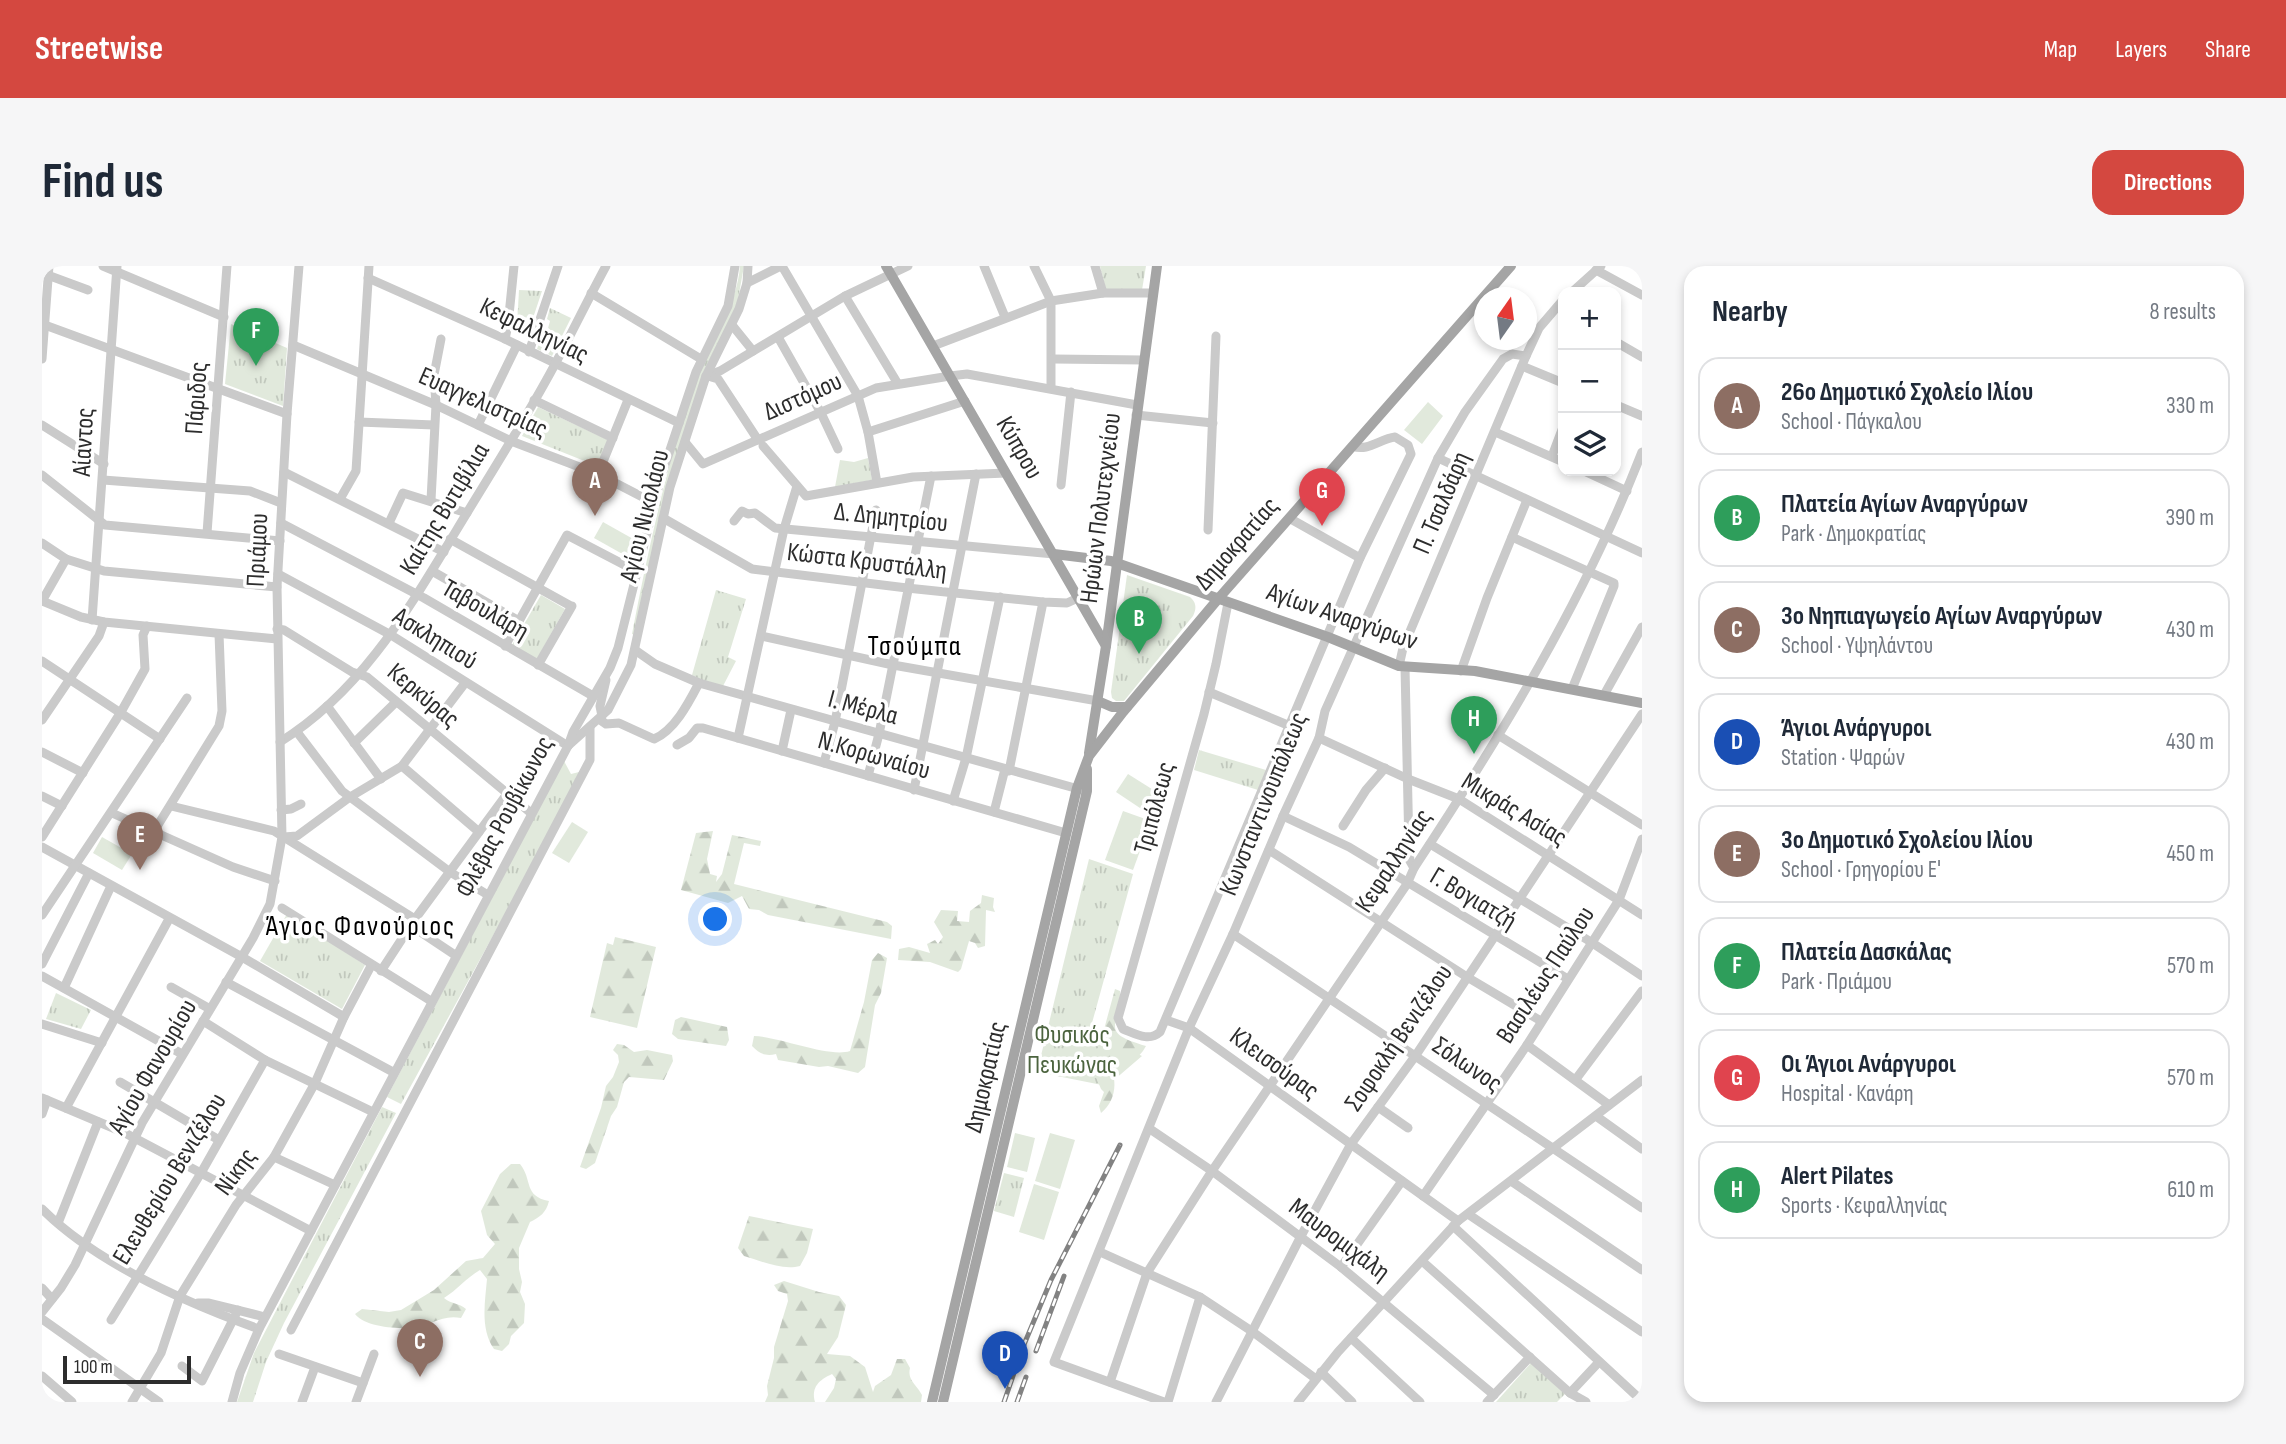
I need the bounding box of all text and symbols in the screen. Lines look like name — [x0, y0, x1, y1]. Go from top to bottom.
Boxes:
text: Streetwise — [35, 29, 163, 69]
text: Map — [2044, 35, 2077, 64]
text: Layers — [2115, 35, 2167, 64]
text: Share — [2205, 35, 2251, 64]
button: Directions — [2092, 150, 2244, 215]
text: Find us — [42, 153, 164, 212]
north arrow — [1474, 287, 1537, 350]
map controls — [1558, 287, 1621, 476]
button: + — [1558, 287, 1621, 350]
street label: Κεφαλληνίας — [474, 291, 594, 371]
text: Nearby — [1712, 294, 1788, 330]
text: 8 results — [2150, 298, 2216, 326]
pin: F — [233, 308, 279, 366]
button: − — [1558, 350, 1621, 413]
street label: Πάριδος — [179, 361, 215, 435]
street label: Ευαγγελιστρίας — [414, 361, 552, 445]
street label: Διστόμου — [759, 366, 847, 428]
text: 26ο Δημοτικό Σχολείο Ιλίου — [1781, 377, 2033, 408]
text: A — [1732, 392, 1742, 420]
text: 330 m — [2166, 392, 2214, 420]
street label: Αίαντος — [67, 407, 101, 478]
text: School · Πάγκαλου — [1781, 408, 1922, 436]
street label: Κύπρου — [989, 411, 1049, 485]
street label: Ηρώων Πολυτεχνείου — [1074, 411, 1128, 605]
button: layers — [1558, 413, 1621, 476]
street label: Καίτης Βυτιβίλια — [394, 437, 497, 581]
street label: Αγίου Νικολάου — [613, 447, 676, 586]
street label: Π. Τσαλδάρη — [1407, 447, 1477, 559]
pin: A — [572, 458, 618, 516]
pin: G — [1299, 468, 1345, 526]
text: Πλατεία Αγίων Αναργύρων — [1781, 489, 2028, 520]
street label: Δημοκρατίας — [1188, 491, 1286, 597]
street label: Δ. Δημητρίου — [833, 497, 949, 539]
text: B — [1732, 504, 1742, 532]
text: 390 m — [2165, 504, 2214, 532]
street label: Πριάμου — [241, 512, 275, 588]
text: Park · Δημοκρατίας — [1781, 520, 1926, 548]
street label: Κώστα Κρυστάλλη — [785, 537, 949, 587]
street label: Ταβουλάρη — [436, 573, 534, 647]
street label: Αγίων Αναργύρων — [1262, 576, 1421, 657]
pin: B — [1116, 596, 1162, 654]
street label: Ασκληπιού — [386, 601, 483, 677]
text: 3ο Νηπιαγωγείο Αγίων Αναργύρων — [1781, 601, 2102, 632]
text: C — [1731, 616, 1743, 644]
text: 430 m — [2166, 616, 2214, 644]
district label: Τσούμπα — [867, 630, 963, 663]
text: School · Υψηλάντου — [1781, 632, 1933, 660]
street label: Κερκύρας — [381, 657, 465, 735]
street label: Ι. Μέρλα — [825, 684, 901, 732]
pin: H — [1451, 696, 1497, 754]
street label: Κωνσταντινουπόλεως — [1213, 708, 1315, 900]
text: Άγιοι Ανάργυροι — [1781, 713, 1931, 744]
street label: Ν.Κορωναίου — [814, 725, 934, 787]
text: D — [1731, 728, 1743, 756]
text: 430 m — [2166, 728, 2214, 756]
street label: Φλέβας Ρουβίκωνος — [449, 731, 561, 903]
text: Station · Ψαρών — [1781, 744, 1905, 772]
street label: Τριπόλεως — [1128, 759, 1182, 857]
street label: Μικράς Ασίας — [1456, 766, 1572, 854]
street label: Κεφαλληνίας — [1349, 803, 1439, 919]
pin: E — [117, 812, 163, 870]
text: 3ο Δημοτικό Σχολείου Ιλίου — [1781, 825, 2033, 856]
text: E — [1732, 840, 1742, 868]
text: 450 m — [2166, 840, 2214, 868]
text: School · Γρηγορίου Ε' — [1781, 856, 1941, 884]
street label: Γ. Βογιατζή — [1424, 861, 1522, 937]
street label: Βασιλέως Παύλου — [1490, 901, 1602, 1049]
your location — [698, 902, 732, 936]
district label: Άγιος Φανούριος — [266, 910, 456, 943]
text: Πλατεία Δασκάλας — [1781, 937, 1952, 968]
text: F — [1732, 952, 1742, 980]
text: 570 m — [2167, 952, 2214, 980]
street label: Σοφοκλή Βενιζέλου — [1339, 959, 1459, 1117]
text: Park · Πριάμου — [1781, 968, 1892, 996]
street label: Αγίου Φανουρίου — [101, 994, 204, 1141]
street label: Δημοκρατίας — [958, 1019, 1014, 1135]
park label: Φυσικός Πευκώνας — [1027, 1020, 1117, 1081]
street label: Κλεισούρας — [1223, 1021, 1325, 1107]
street label: Σόλωνος — [1426, 1030, 1508, 1100]
text: Οι Άγιοι Ανάργυροι — [1781, 1049, 1956, 1080]
text: G — [1731, 1064, 1743, 1092]
text: 570 m — [2167, 1064, 2214, 1092]
text: Hospital · Κανάρη — [1781, 1080, 1914, 1108]
street label: Ελευθερίου Βενιζέλου — [107, 1088, 233, 1270]
street label: Νίκης — [208, 1142, 264, 1202]
text: Alert Pilates — [1781, 1161, 1894, 1192]
text: H — [1731, 1176, 1743, 1204]
text: 610 m — [2167, 1176, 2214, 1204]
street label: Μαυρομιχάλη — [1282, 1192, 1396, 1288]
text: Sports · Κεφαλληνίας — [1781, 1192, 1948, 1220]
pin: C — [397, 1319, 443, 1377]
pin: D — [982, 1331, 1028, 1389]
scale bar — [63, 1353, 191, 1385]
text: 100 m — [74, 1356, 113, 1379]

